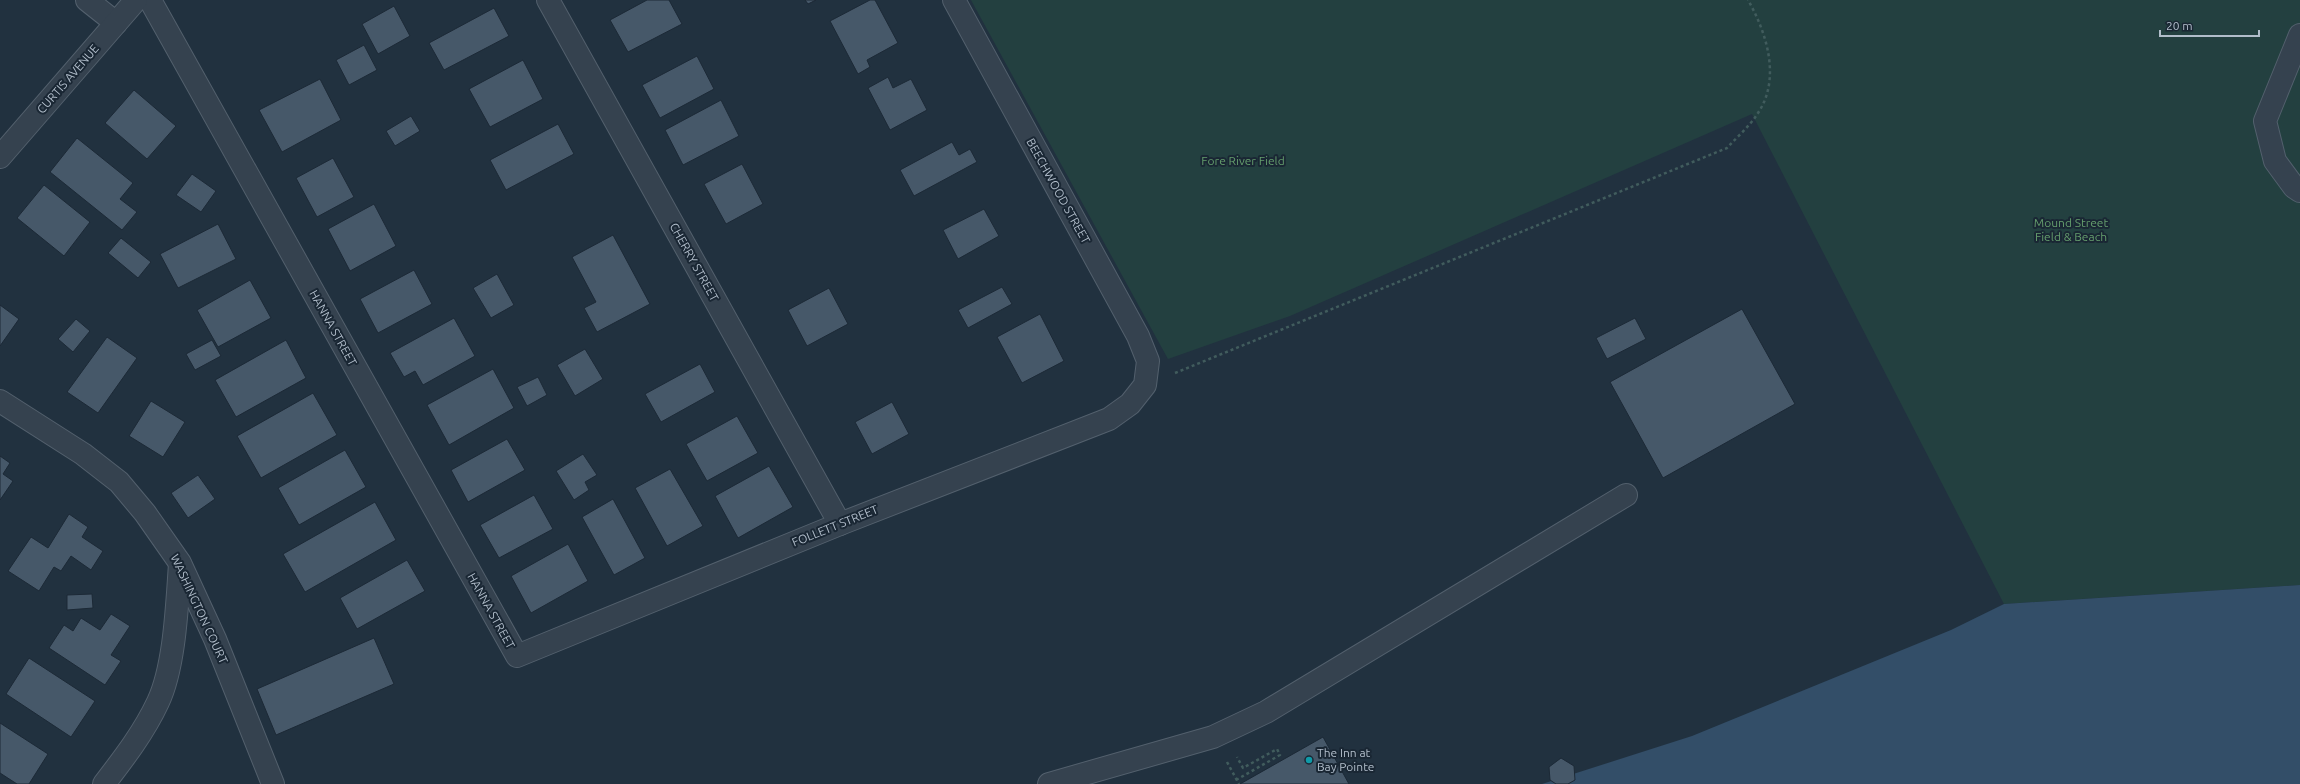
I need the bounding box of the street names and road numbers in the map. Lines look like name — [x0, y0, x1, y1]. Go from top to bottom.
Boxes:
street label: CURTIS AVENUE — [34, 41, 101, 116]
street label: BEECHWOOD STREET — [1024, 136, 1093, 246]
street label: CHERRY STREET — [668, 220, 722, 303]
street label: HANNA STREET — [307, 288, 360, 368]
street label: FOLLETT STREET — [790, 502, 880, 549]
street label: WASHINGTON COURT — [168, 552, 231, 666]
street label: HANNA STREET — [465, 571, 518, 651]

